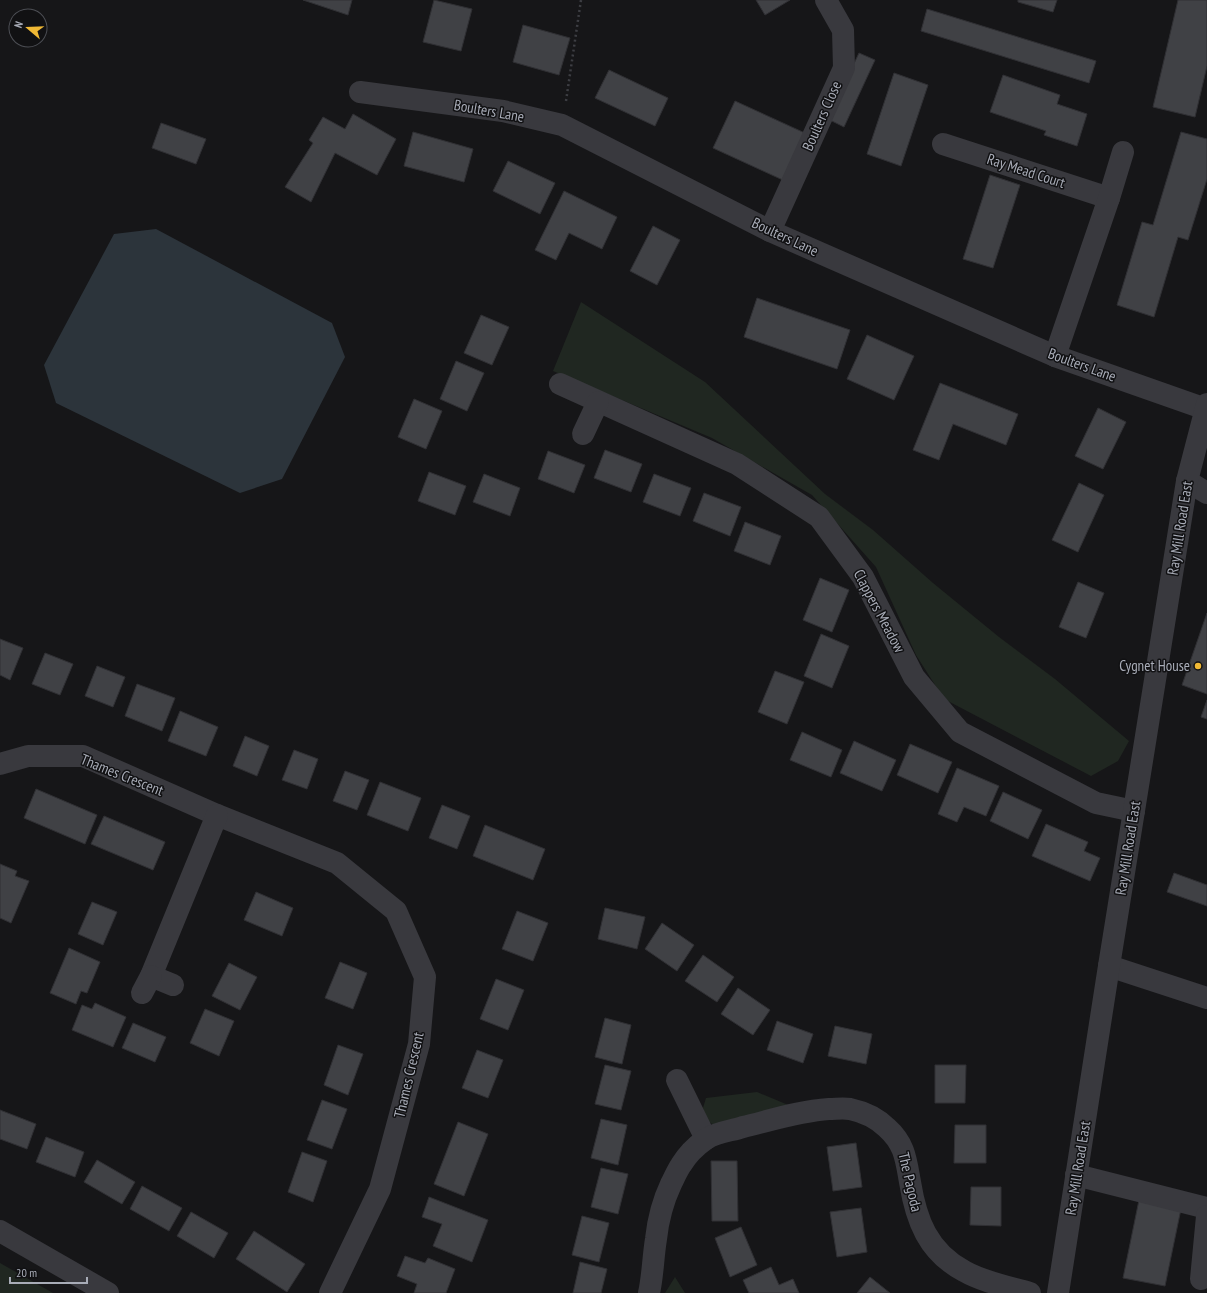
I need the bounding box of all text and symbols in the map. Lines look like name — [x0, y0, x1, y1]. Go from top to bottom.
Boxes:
north arrow — [8, 8, 48, 48]
text: N — [11, 20, 26, 30]
street label: Boulters Close — [798, 78, 845, 154]
street label: Boulters Lane — [453, 95, 526, 126]
street label: Ray Mead Court — [985, 149, 1068, 192]
street label: Boulters Lane — [749, 213, 821, 260]
street label: Boulters Lane — [1046, 343, 1119, 386]
street label: Ray Mill Road East — [1163, 480, 1196, 576]
street label: Clappers Meadow — [850, 566, 909, 656]
place label: Cygnet House — [1119, 656, 1190, 675]
marker: Cygnet House — [1193, 661, 1203, 671]
street label: Thames Crescent — [78, 749, 166, 800]
street label: Ray Mill Road East — [1111, 800, 1144, 896]
street label: Thames Crescent — [389, 1030, 428, 1120]
street label: Ray Mill Road East — [1061, 1120, 1094, 1216]
street label: The Pagoda — [894, 1150, 927, 1213]
scale bar — [10, 1259, 87, 1285]
text: 20 m — [16, 1265, 37, 1280]

